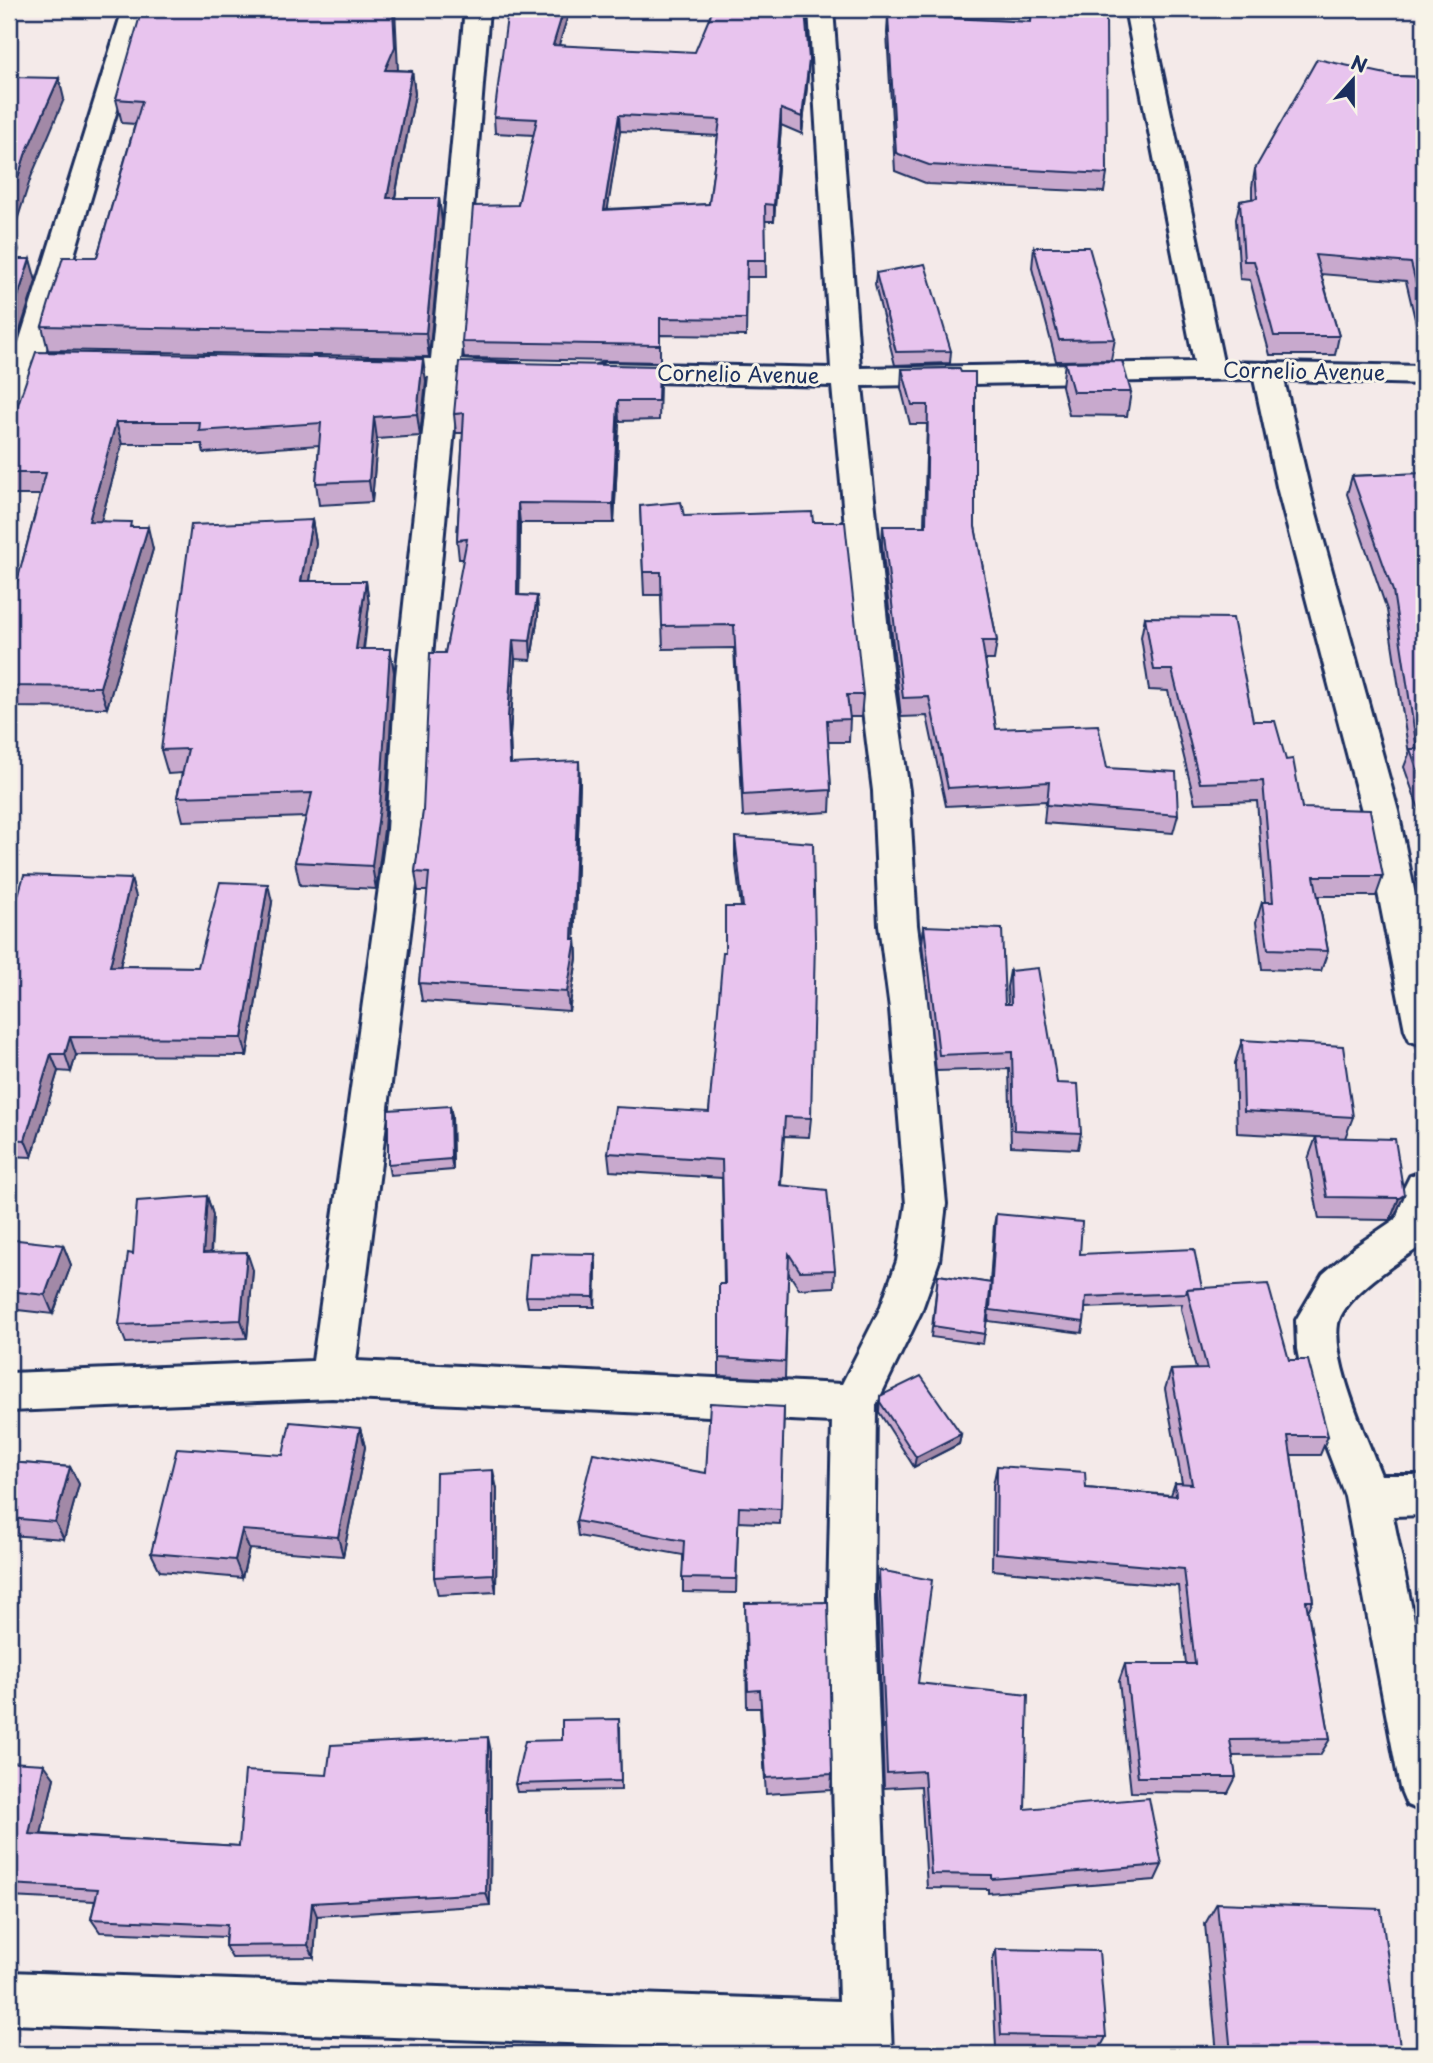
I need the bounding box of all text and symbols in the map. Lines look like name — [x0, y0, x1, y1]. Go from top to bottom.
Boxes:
north arrow — [1318, 46, 1388, 116]
text: N — [1347, 47, 1371, 79]
street label: Cornelio Avenue — [1223, 353, 1386, 387]
street label: Cornelio Avenue — [657, 356, 820, 390]

